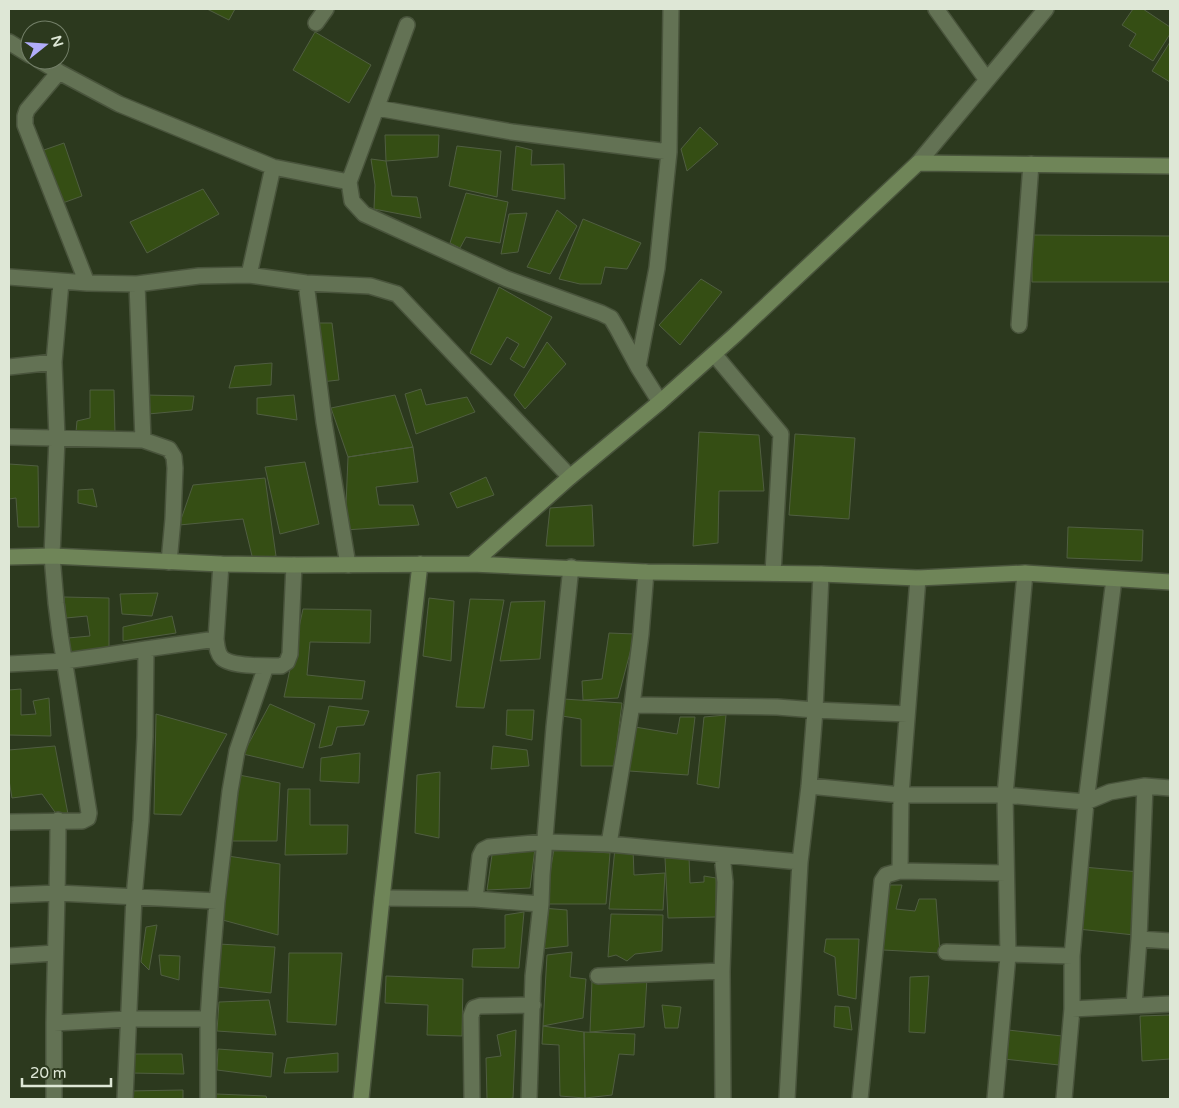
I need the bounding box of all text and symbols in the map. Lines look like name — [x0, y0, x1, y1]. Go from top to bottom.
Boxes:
north arrow — [20, 20, 70, 70]
text: N — [47, 33, 67, 49]
scale bar — [22, 1056, 111, 1088]
text: 20 m — [30, 1064, 67, 1082]

